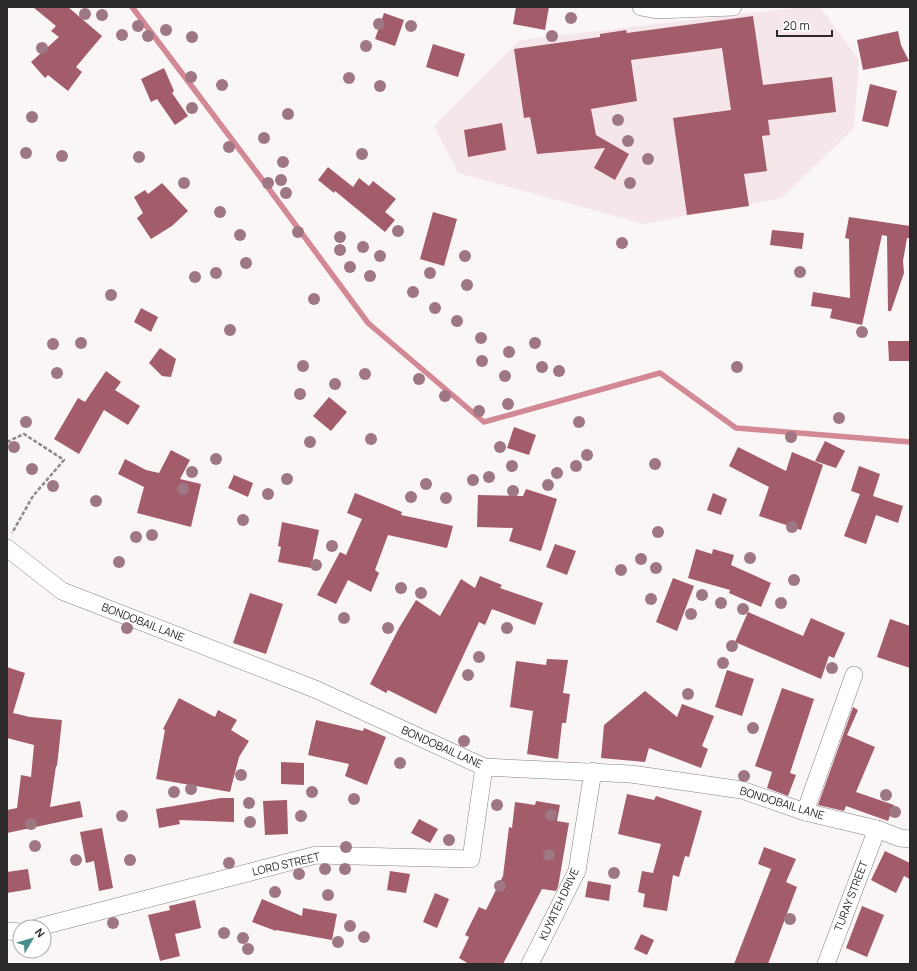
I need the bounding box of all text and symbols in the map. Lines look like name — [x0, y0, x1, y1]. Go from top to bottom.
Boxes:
scale bar — [777, 12, 832, 38]
text: 20 m — [783, 17, 810, 34]
street label: BONDOBAIL LANE — [100, 599, 187, 644]
street label: BONDOBAIL LANE — [399, 722, 485, 771]
street label: BONDOBAIL LANE — [738, 783, 826, 822]
street label: LORD STREET — [250, 848, 322, 879]
street label: TURAY STREET — [830, 858, 871, 933]
street label: KUYATEH DRIVE — [535, 865, 582, 942]
north arrow — [12, 919, 52, 959]
text: N — [32, 925, 49, 940]

